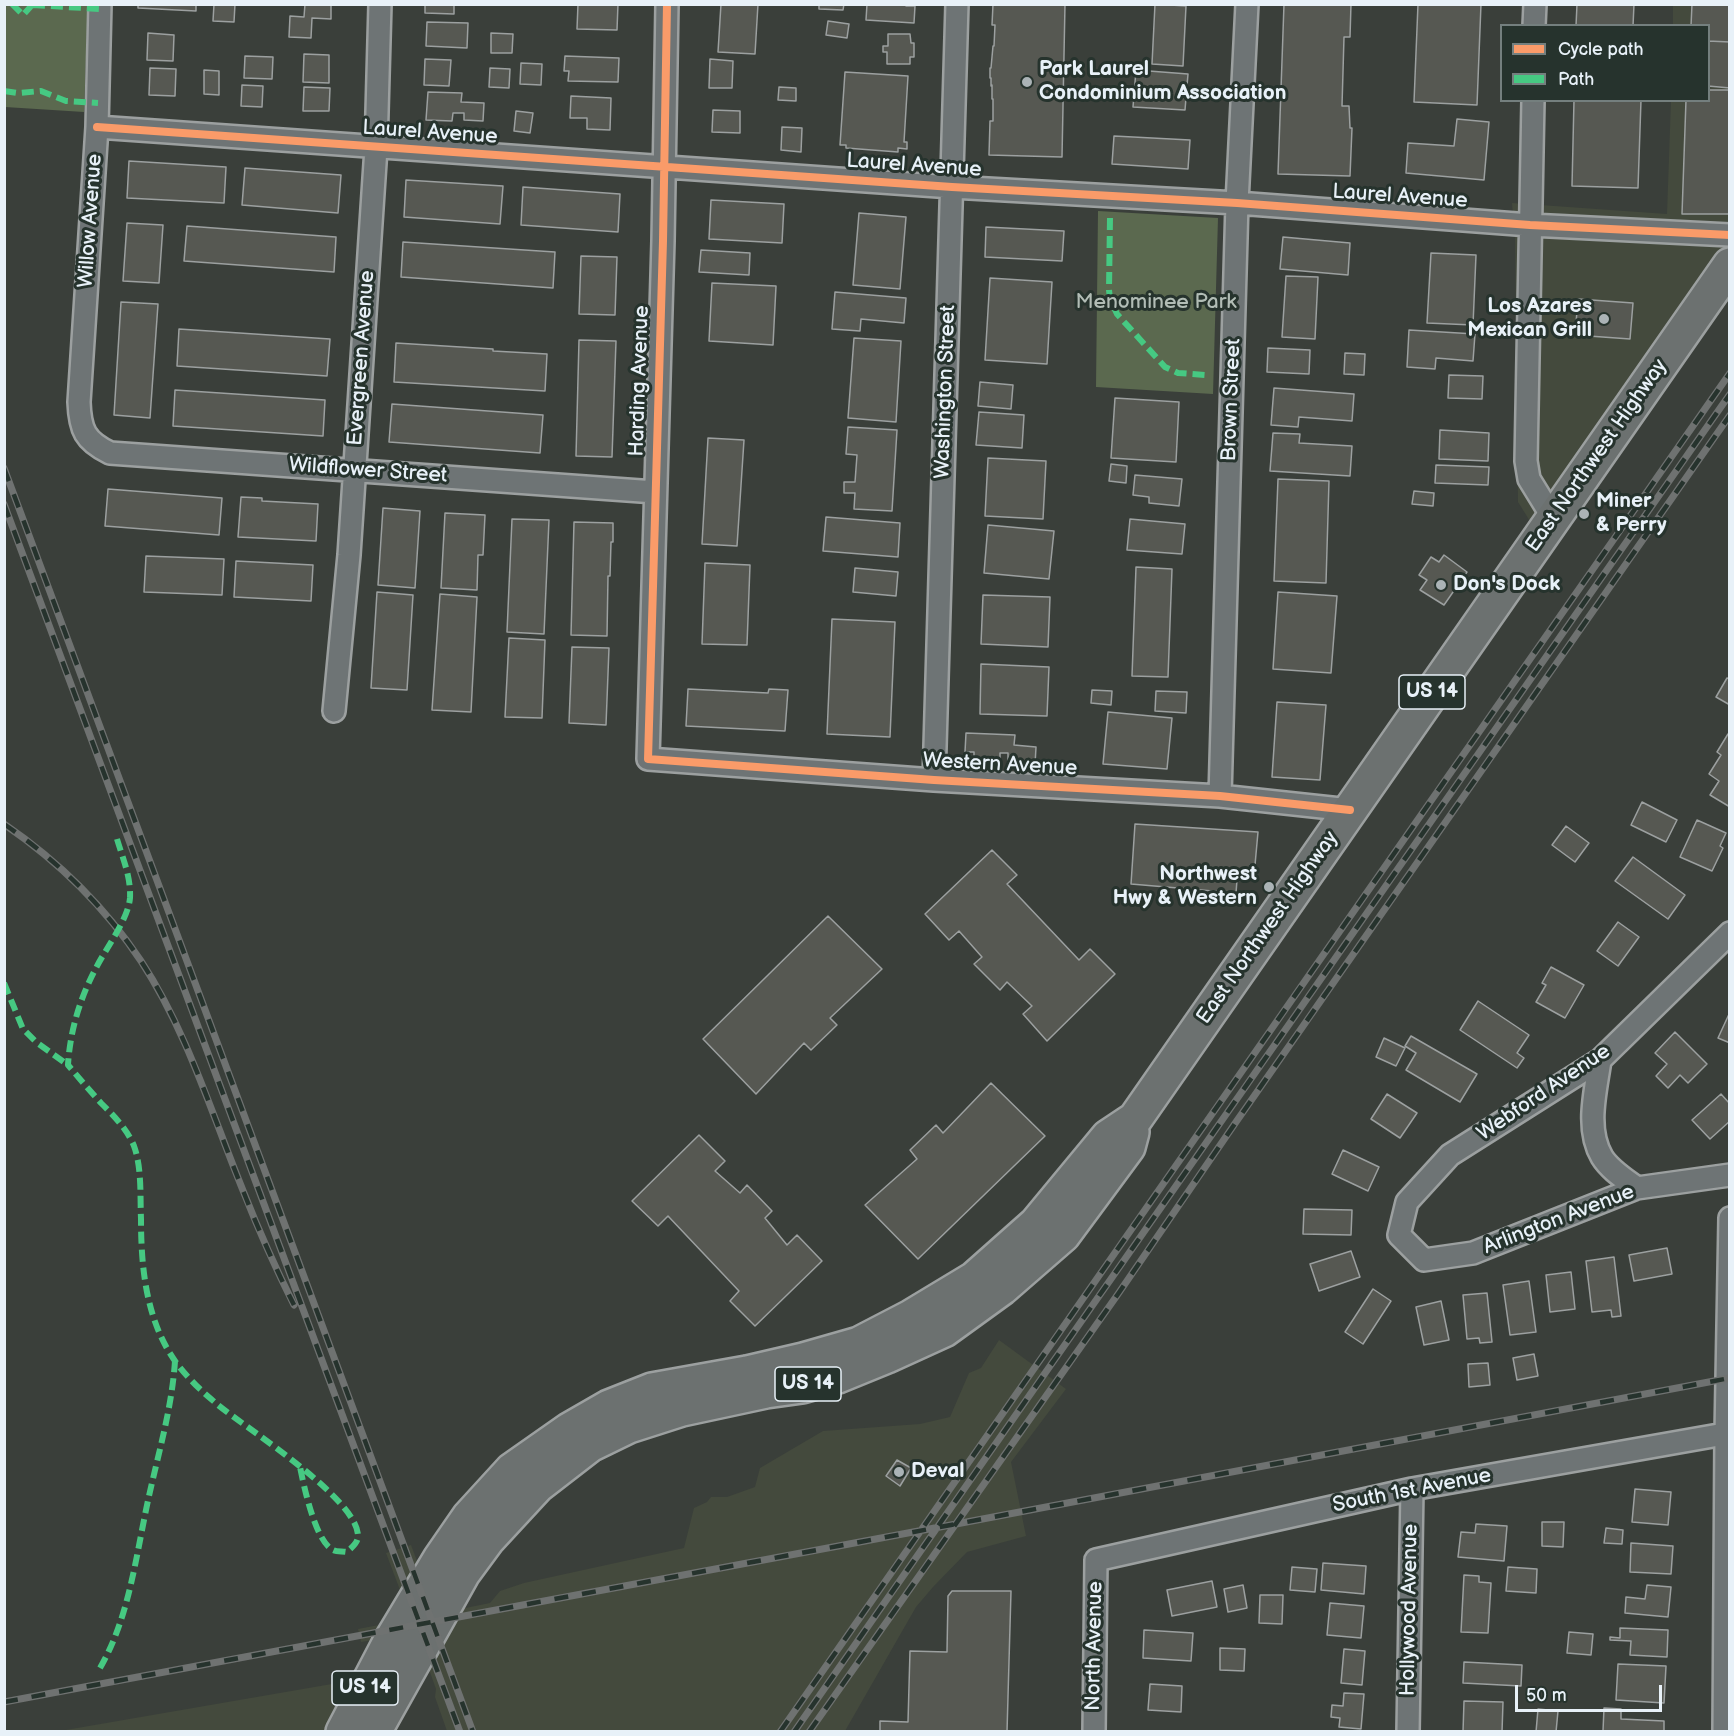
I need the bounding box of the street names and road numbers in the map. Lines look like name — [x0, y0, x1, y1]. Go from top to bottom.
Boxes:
street label: Laurel Avenue — [362, 116, 498, 150]
street label: Laurel Avenue — [846, 149, 982, 183]
street label: Willow Avenue — [74, 153, 108, 289]
street label: Laurel Avenue — [1332, 180, 1468, 214]
street label: Evergreen Avenue — [343, 270, 381, 446]
street label: Harding Avenue — [625, 305, 655, 457]
street label: Washington Street — [930, 305, 962, 479]
street label: Brown Street — [1217, 338, 1247, 462]
street label: East Northwest Highway — [1521, 355, 1673, 557]
street label: Wildflower Street — [288, 453, 448, 489]
road number: US 14 — [1399, 675, 1465, 709]
street label: Western Avenue — [922, 748, 1078, 782]
street label: East Northwest Highway — [1192, 827, 1344, 1029]
street label: Webford Avenue — [1473, 1039, 1615, 1147]
street label: Arlington Avenue — [1480, 1180, 1638, 1260]
road number: US 14 — [775, 1367, 841, 1401]
street label: South 1st Avenue — [1331, 1463, 1493, 1519]
street label: Hollywood Avenue — [1396, 1524, 1424, 1696]
street label: North Avenue — [1081, 1581, 1109, 1711]
road number: US 14 — [332, 1671, 398, 1705]

